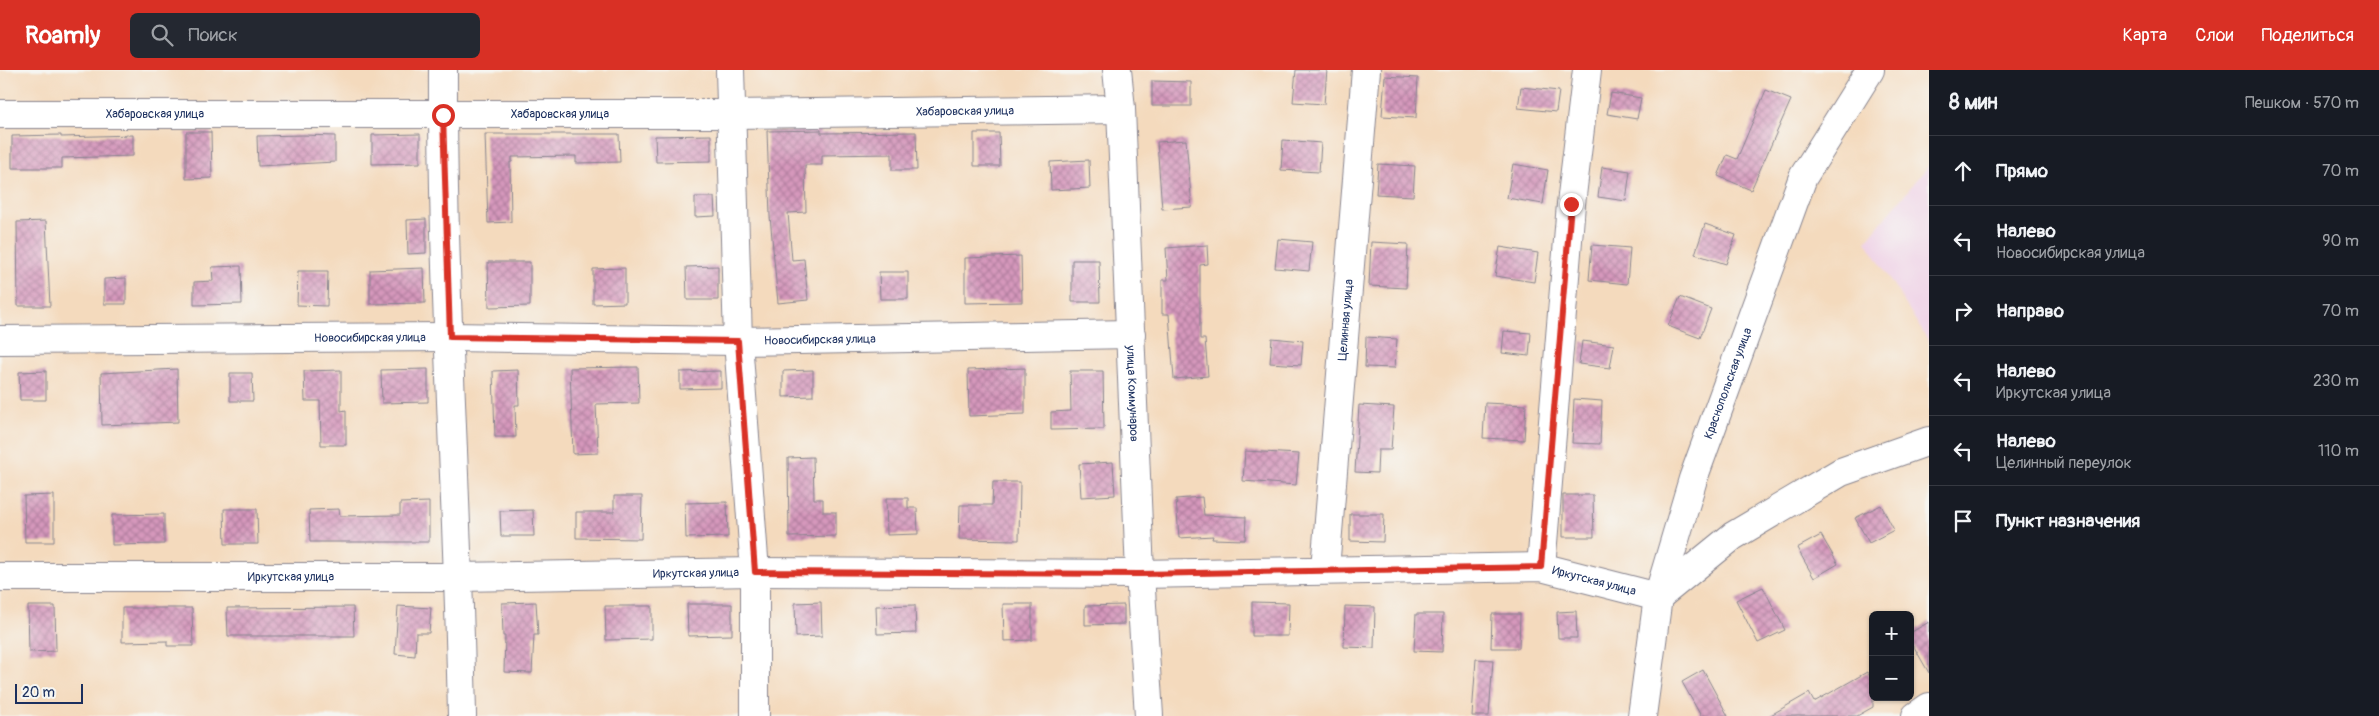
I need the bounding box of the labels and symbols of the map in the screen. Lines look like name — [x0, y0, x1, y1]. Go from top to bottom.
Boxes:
street label: Хабаровская улица — [916, 103, 1015, 119]
route start — [432, 104, 455, 127]
street label: Хабаровская улица — [106, 107, 205, 122]
street label: Хабаровская улица — [511, 107, 610, 122]
route end — [1560, 193, 1583, 216]
street label: Целинная улица — [1335, 278, 1356, 361]
street label: Краснопольская улица — [1701, 325, 1755, 441]
street label: Новосибирская улица — [314, 330, 426, 345]
street label: Новосибирская улица — [764, 331, 876, 348]
street label: улица Коммунаров — [1123, 344, 1142, 442]
street label: Иркутская улица — [1551, 563, 1638, 599]
street label: Иркутская улица — [653, 565, 740, 581]
street label: Иркутская улица — [248, 570, 335, 585]
scale bar — [15, 681, 82, 704]

